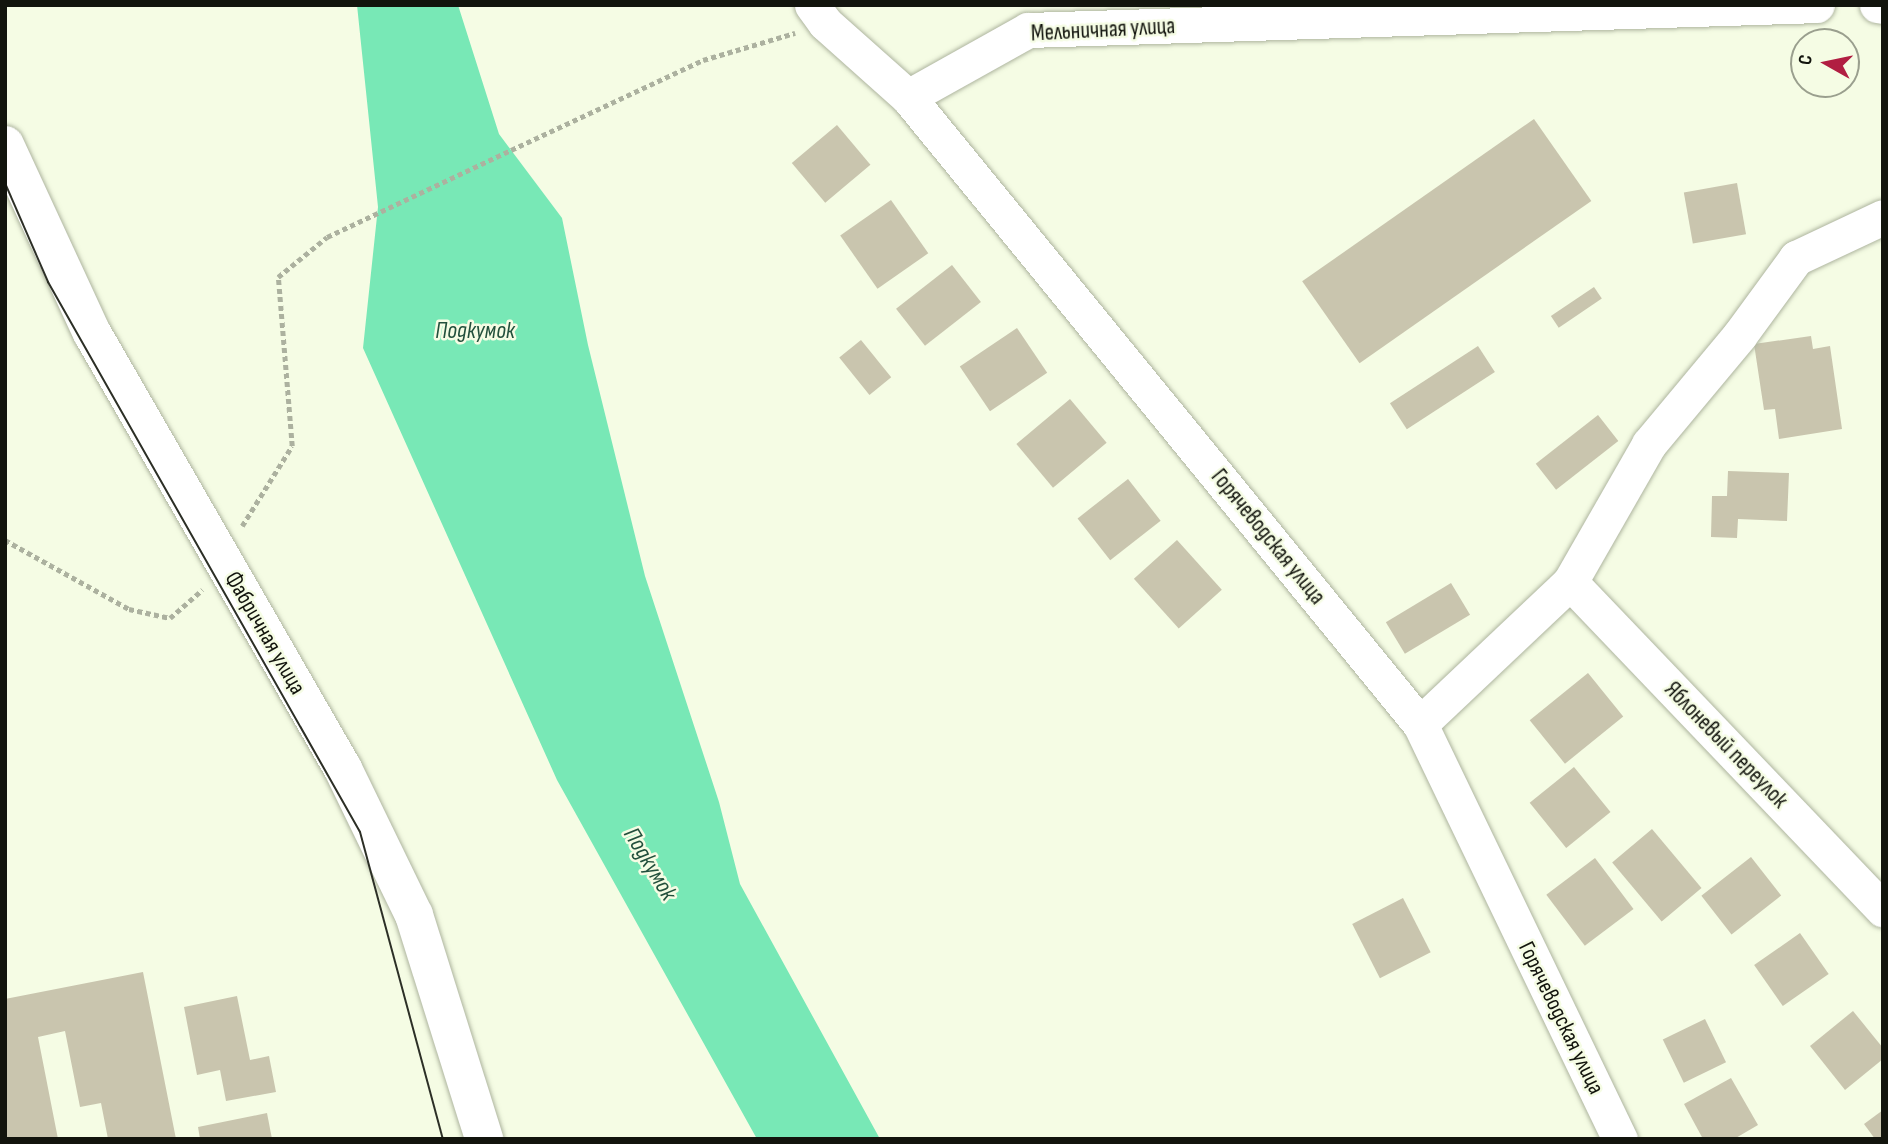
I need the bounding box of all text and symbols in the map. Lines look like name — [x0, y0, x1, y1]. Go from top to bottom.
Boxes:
street label: Мельничная улица — [1030, 12, 1176, 48]
north arrow — [1790, 28, 1860, 98]
text: С — [1794, 53, 1818, 67]
water label: Подкумок — [435, 317, 515, 345]
street label: Горячеводская улица — [1205, 464, 1331, 610]
street label: Фабричная улица — [219, 567, 311, 699]
street label: Яблоневый переулок — [1659, 676, 1793, 814]
water label: Подкумок — [617, 822, 683, 906]
street label: Горячеводская улица — [1512, 937, 1610, 1099]

